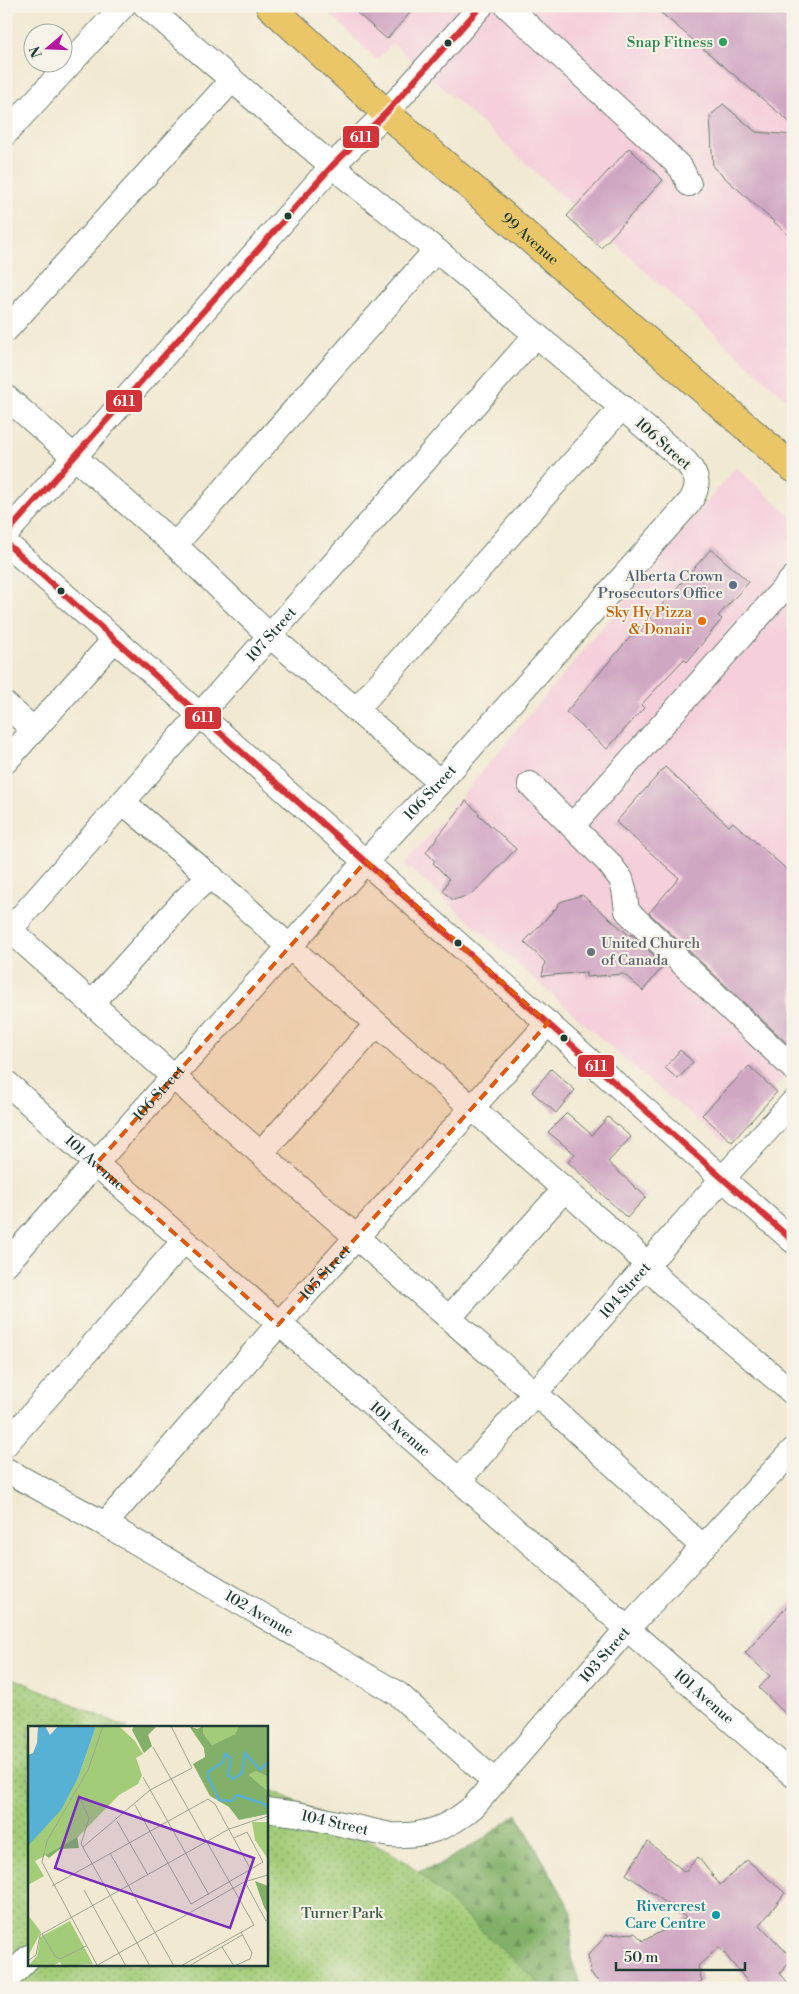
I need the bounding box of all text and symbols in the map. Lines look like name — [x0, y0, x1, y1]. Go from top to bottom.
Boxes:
north arrow — [22, 22, 72, 72]
place label: Snap Fitness — [627, 33, 713, 52]
marker: Snap Fitness — [717, 36, 729, 48]
unlabelled marker — [443, 38, 453, 48]
text: N — [26, 44, 47, 60]
line badge: 611 — [342, 125, 380, 149]
text: 611 — [350, 129, 372, 147]
street label: 99 Avenue — [497, 208, 563, 269]
unlabelled marker — [283, 211, 293, 221]
line badge: 611 — [105, 389, 143, 413]
text: 611 — [113, 393, 135, 411]
street label: 106 Street — [631, 414, 695, 475]
place label: Alberta Crown Prosecutors Office — [598, 567, 723, 603]
marker: Alberta Crown Prosecutors Office — [727, 579, 739, 591]
unlabelled marker — [56, 586, 66, 596]
street label: 107 Street — [242, 602, 301, 666]
place label: Sky Hy Pizza & Donair — [606, 603, 693, 639]
marker: Sky Hy Pizza & Donair — [696, 615, 708, 627]
line badge: 611 — [184, 706, 222, 730]
text: 611 — [192, 709, 214, 727]
street label: 106 Street — [400, 760, 461, 824]
place label: United Church of Canada — [601, 934, 700, 970]
unlabelled marker — [453, 938, 463, 948]
marker: United Church of Canada — [585, 946, 597, 958]
unlabelled marker — [559, 1033, 569, 1043]
line badge: 611 — [577, 1054, 615, 1078]
text: 611 — [585, 1058, 607, 1076]
street label: 106 Street — [129, 1061, 189, 1125]
street label: 101 Avenue — [61, 1131, 129, 1194]
street label: 105 Street — [295, 1240, 355, 1304]
street label: 104 Street — [595, 1258, 655, 1322]
street label: 101 Avenue — [366, 1397, 434, 1460]
street label: 102 Avenue — [221, 1586, 297, 1641]
street label: 103 Street — [575, 1622, 635, 1687]
street label: 101 Avenue — [670, 1665, 738, 1728]
inset map — [28, 1726, 268, 1966]
street label: 104 Street — [299, 1806, 371, 1840]
place label: Rivercrest Care Centre — [625, 1897, 707, 1933]
park label: Turner Park — [301, 1904, 384, 1923]
marker: Rivercrest Care Centre — [710, 1909, 722, 1921]
scale bar — [616, 1939, 745, 1971]
text: 50 m — [624, 1948, 658, 1967]

